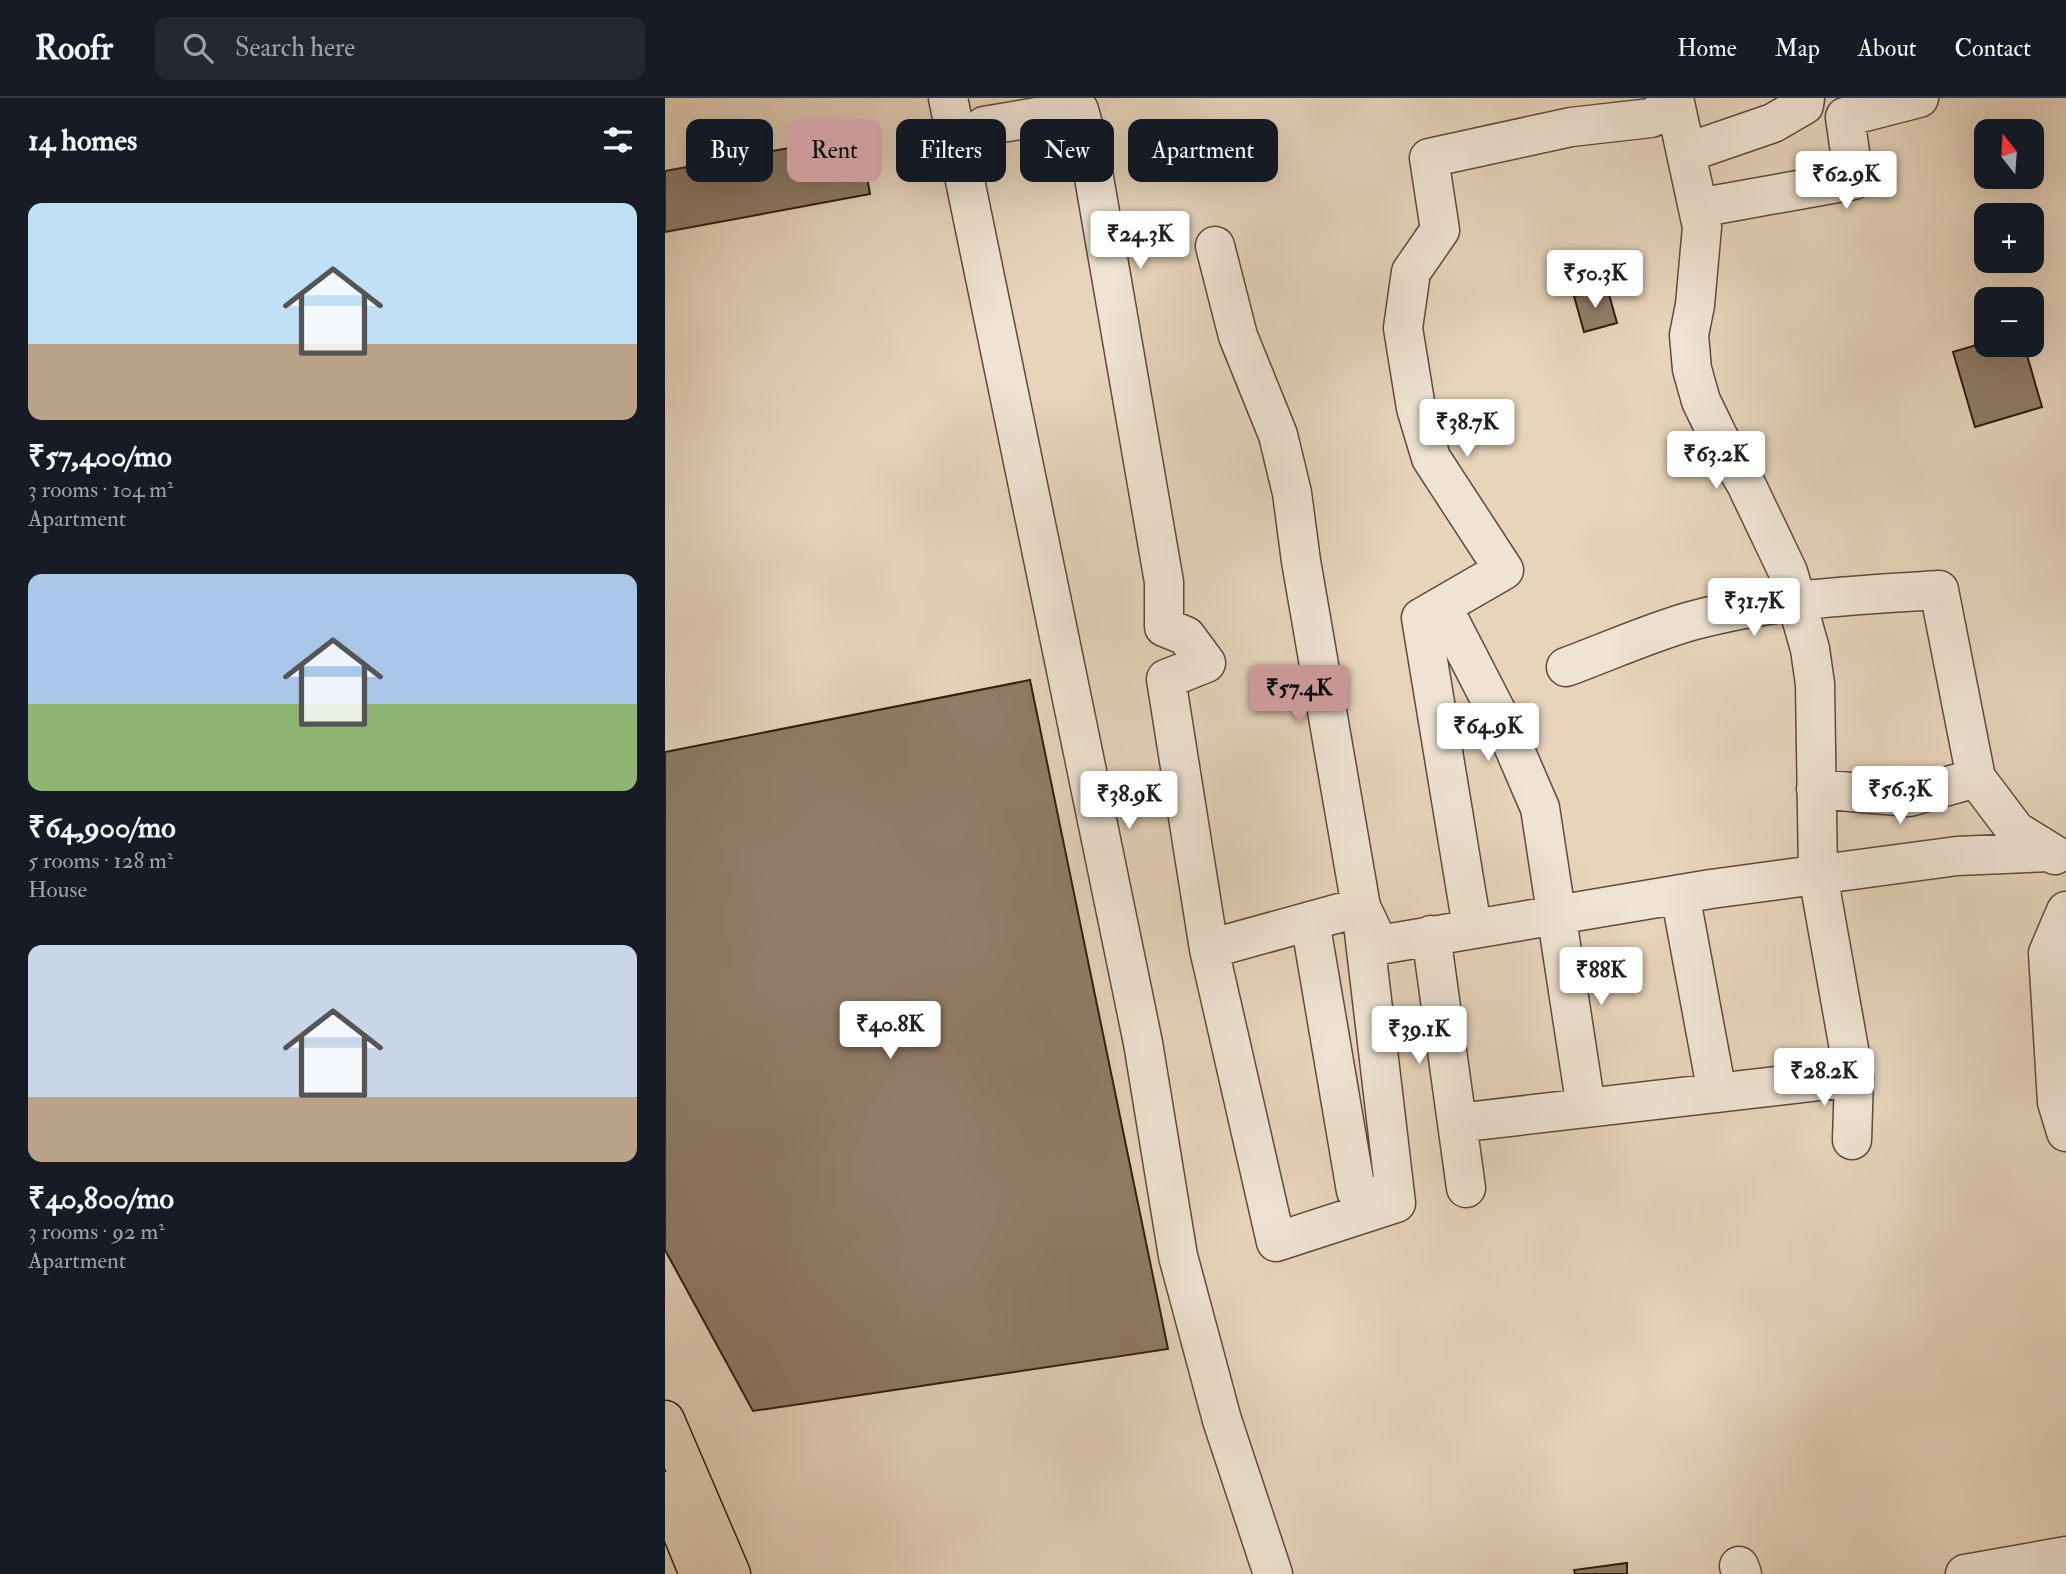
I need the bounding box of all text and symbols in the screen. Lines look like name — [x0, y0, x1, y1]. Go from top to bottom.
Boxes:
search box — [155, 17, 645, 80]
text: Roofr — [35, 28, 113, 69]
icon: search — [179, 29, 217, 67]
text: Search here — [235, 32, 355, 64]
text: Home — [1677, 33, 1737, 64]
text: Map — [1775, 33, 1820, 64]
text: About — [1858, 33, 1917, 64]
text: Contact — [1955, 33, 2031, 64]
chip: Buy — [686, 119, 773, 182]
chip: Rent — [787, 119, 882, 182]
chip: Filters — [896, 119, 1006, 182]
chip: New — [1020, 119, 1114, 182]
chip: Apartment — [1128, 119, 1278, 182]
north arrow — [1974, 119, 2044, 189]
map controls — [1974, 119, 2044, 357]
icon: filters — [599, 121, 637, 159]
text: 14 homes — [28, 122, 137, 159]
pin: ₹62.9K — [1789, 152, 1903, 211]
text: ₹62.9K — [1812, 159, 1880, 188]
button: + — [1974, 203, 2044, 273]
pin: ₹24.3K — [1083, 212, 1197, 271]
text: ₹24.3K — [1106, 219, 1174, 248]
icon: home — [270, 248, 396, 374]
pin: ₹50.3K — [1538, 250, 1652, 310]
text: ₹50.3K — [1563, 258, 1627, 287]
button: − — [1974, 287, 2044, 357]
pin: ₹38.7K — [1410, 400, 1524, 459]
text: ₹38.7K — [1436, 407, 1498, 436]
pin: ₹63.2K — [1659, 432, 1773, 491]
text: ₹57,400/mo — [28, 438, 172, 475]
text: ₹63.2K — [1683, 439, 1749, 468]
text: 3 rooms · 104 m² — [28, 475, 174, 504]
text: Apartment — [28, 504, 126, 533]
pin: ₹31.7K — [1697, 578, 1811, 638]
text: ₹31.7K — [1724, 586, 1784, 615]
icon: home — [270, 619, 396, 745]
pin: ₹57.4K — [1242, 666, 1356, 725]
text: ₹57.4K — [1266, 673, 1332, 702]
pin: ₹64.9K — [1431, 704, 1545, 763]
text: ₹64.9K — [1453, 711, 1523, 740]
pin: ₹56.3K — [1843, 766, 1957, 826]
pin: ₹38.9K — [1072, 772, 1186, 831]
text: ₹56.3K — [1868, 774, 1932, 803]
text: ₹38.9K — [1096, 779, 1162, 808]
text: ₹64,900/mo — [28, 809, 176, 846]
text: 5 rooms · 128 m² — [28, 846, 173, 875]
text: House — [28, 875, 87, 904]
pin: ₹88K — [1560, 948, 1642, 1007]
text: ₹88K — [1576, 955, 1626, 984]
icon: home — [270, 990, 396, 1116]
pin: ₹40.8K — [833, 1002, 947, 1061]
pin: ₹39.1K — [1362, 1006, 1476, 1066]
text: ₹40.8K — [856, 1009, 924, 1038]
text: ₹39.1K — [1388, 1014, 1450, 1043]
pin: ₹28.2K — [1767, 1048, 1881, 1108]
text: ₹28.2K — [1790, 1056, 1858, 1085]
text: ₹40,800/mo — [28, 1180, 174, 1217]
text: 3 rooms · 92 m² — [28, 1217, 165, 1246]
text: Apartment — [28, 1246, 126, 1275]

